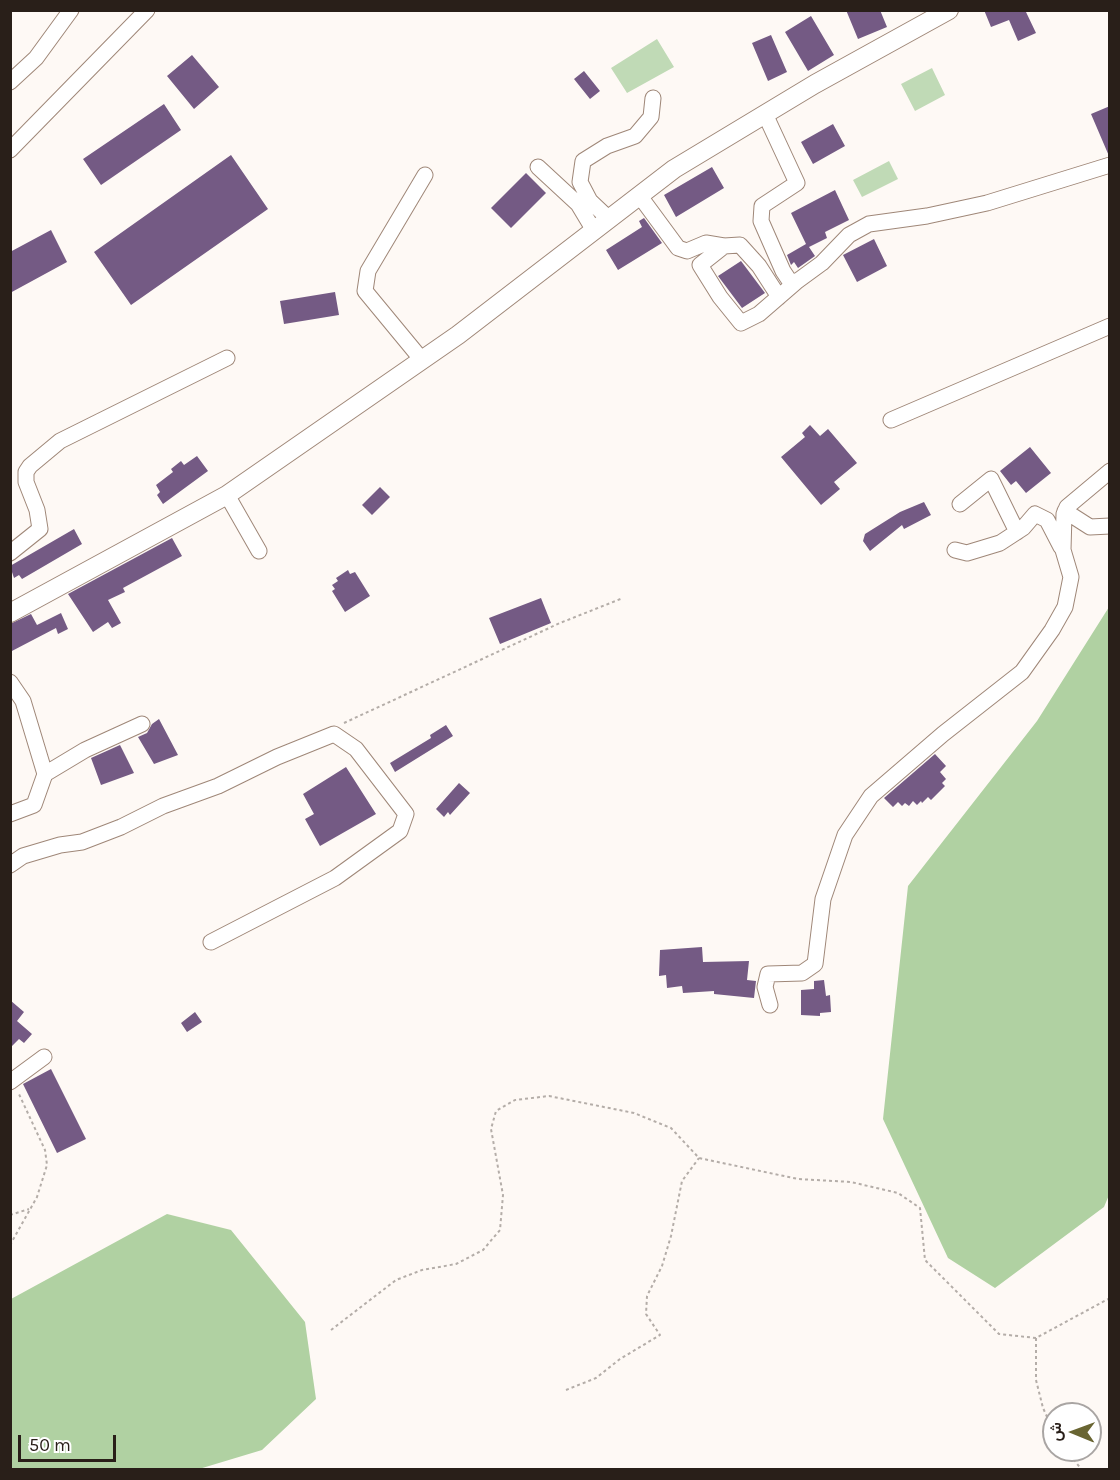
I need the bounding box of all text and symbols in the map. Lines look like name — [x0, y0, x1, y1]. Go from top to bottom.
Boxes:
north arrow — [1042, 1402, 1102, 1462]
text: ش — [1046, 1422, 1065, 1442]
scale bar — [21, 1423, 118, 1461]
text: 50 m — [29, 1434, 71, 1456]

